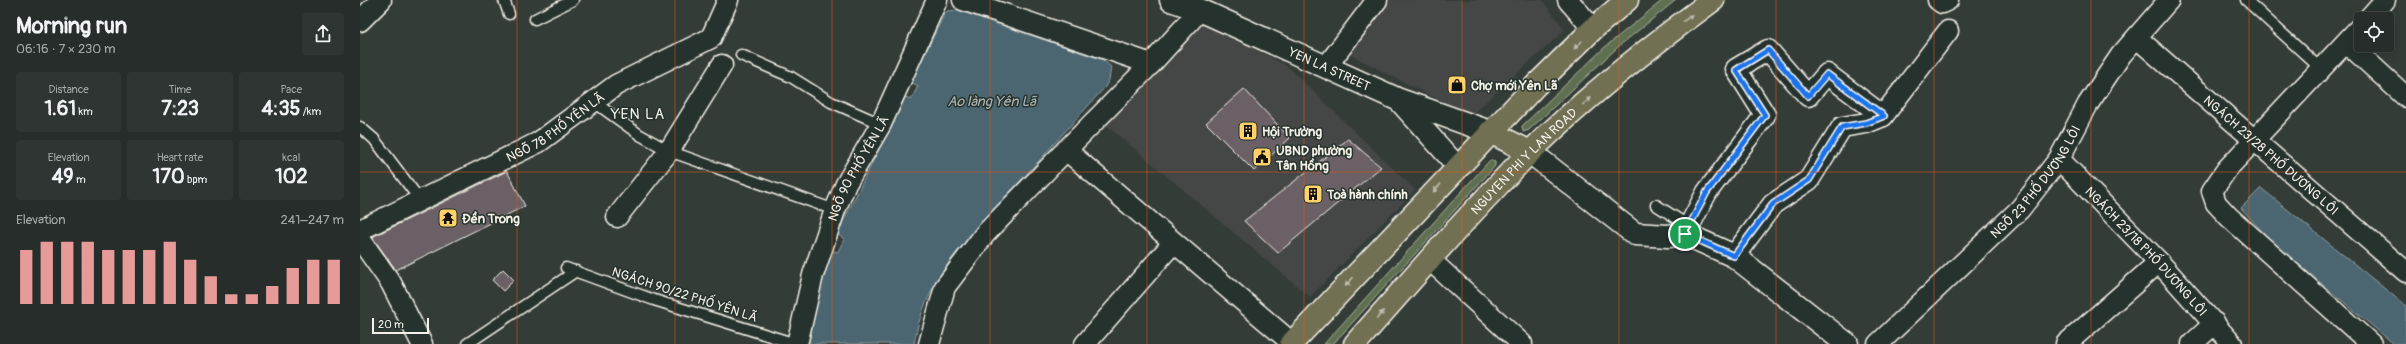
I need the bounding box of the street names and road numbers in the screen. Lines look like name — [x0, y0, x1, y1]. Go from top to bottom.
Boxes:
street label: YEN LA STREET — [1285, 44, 1373, 95]
street label: NGÕ 78 PHỐ YÊN LÃ — [504, 89, 608, 166]
street label: NGÁCH 23/28 PHỐ DƯƠNG LÔI — [2200, 93, 2341, 219]
street label: NGUYEN PHI Y LAN ROAD — [1468, 105, 1581, 218]
street label: NGÕ 90 PHỐ YÊN LÃ — [825, 113, 893, 223]
street label: NGÕ 23 PHỐ DƯƠNG LÔI — [1987, 123, 2084, 242]
street label: NGÁCH 23/18 PHỐ DƯƠNG LÔI — [2081, 184, 2210, 320]
street label: NGÁCH 90/22 PHỐ YÊN LÃ — [610, 262, 760, 326]

